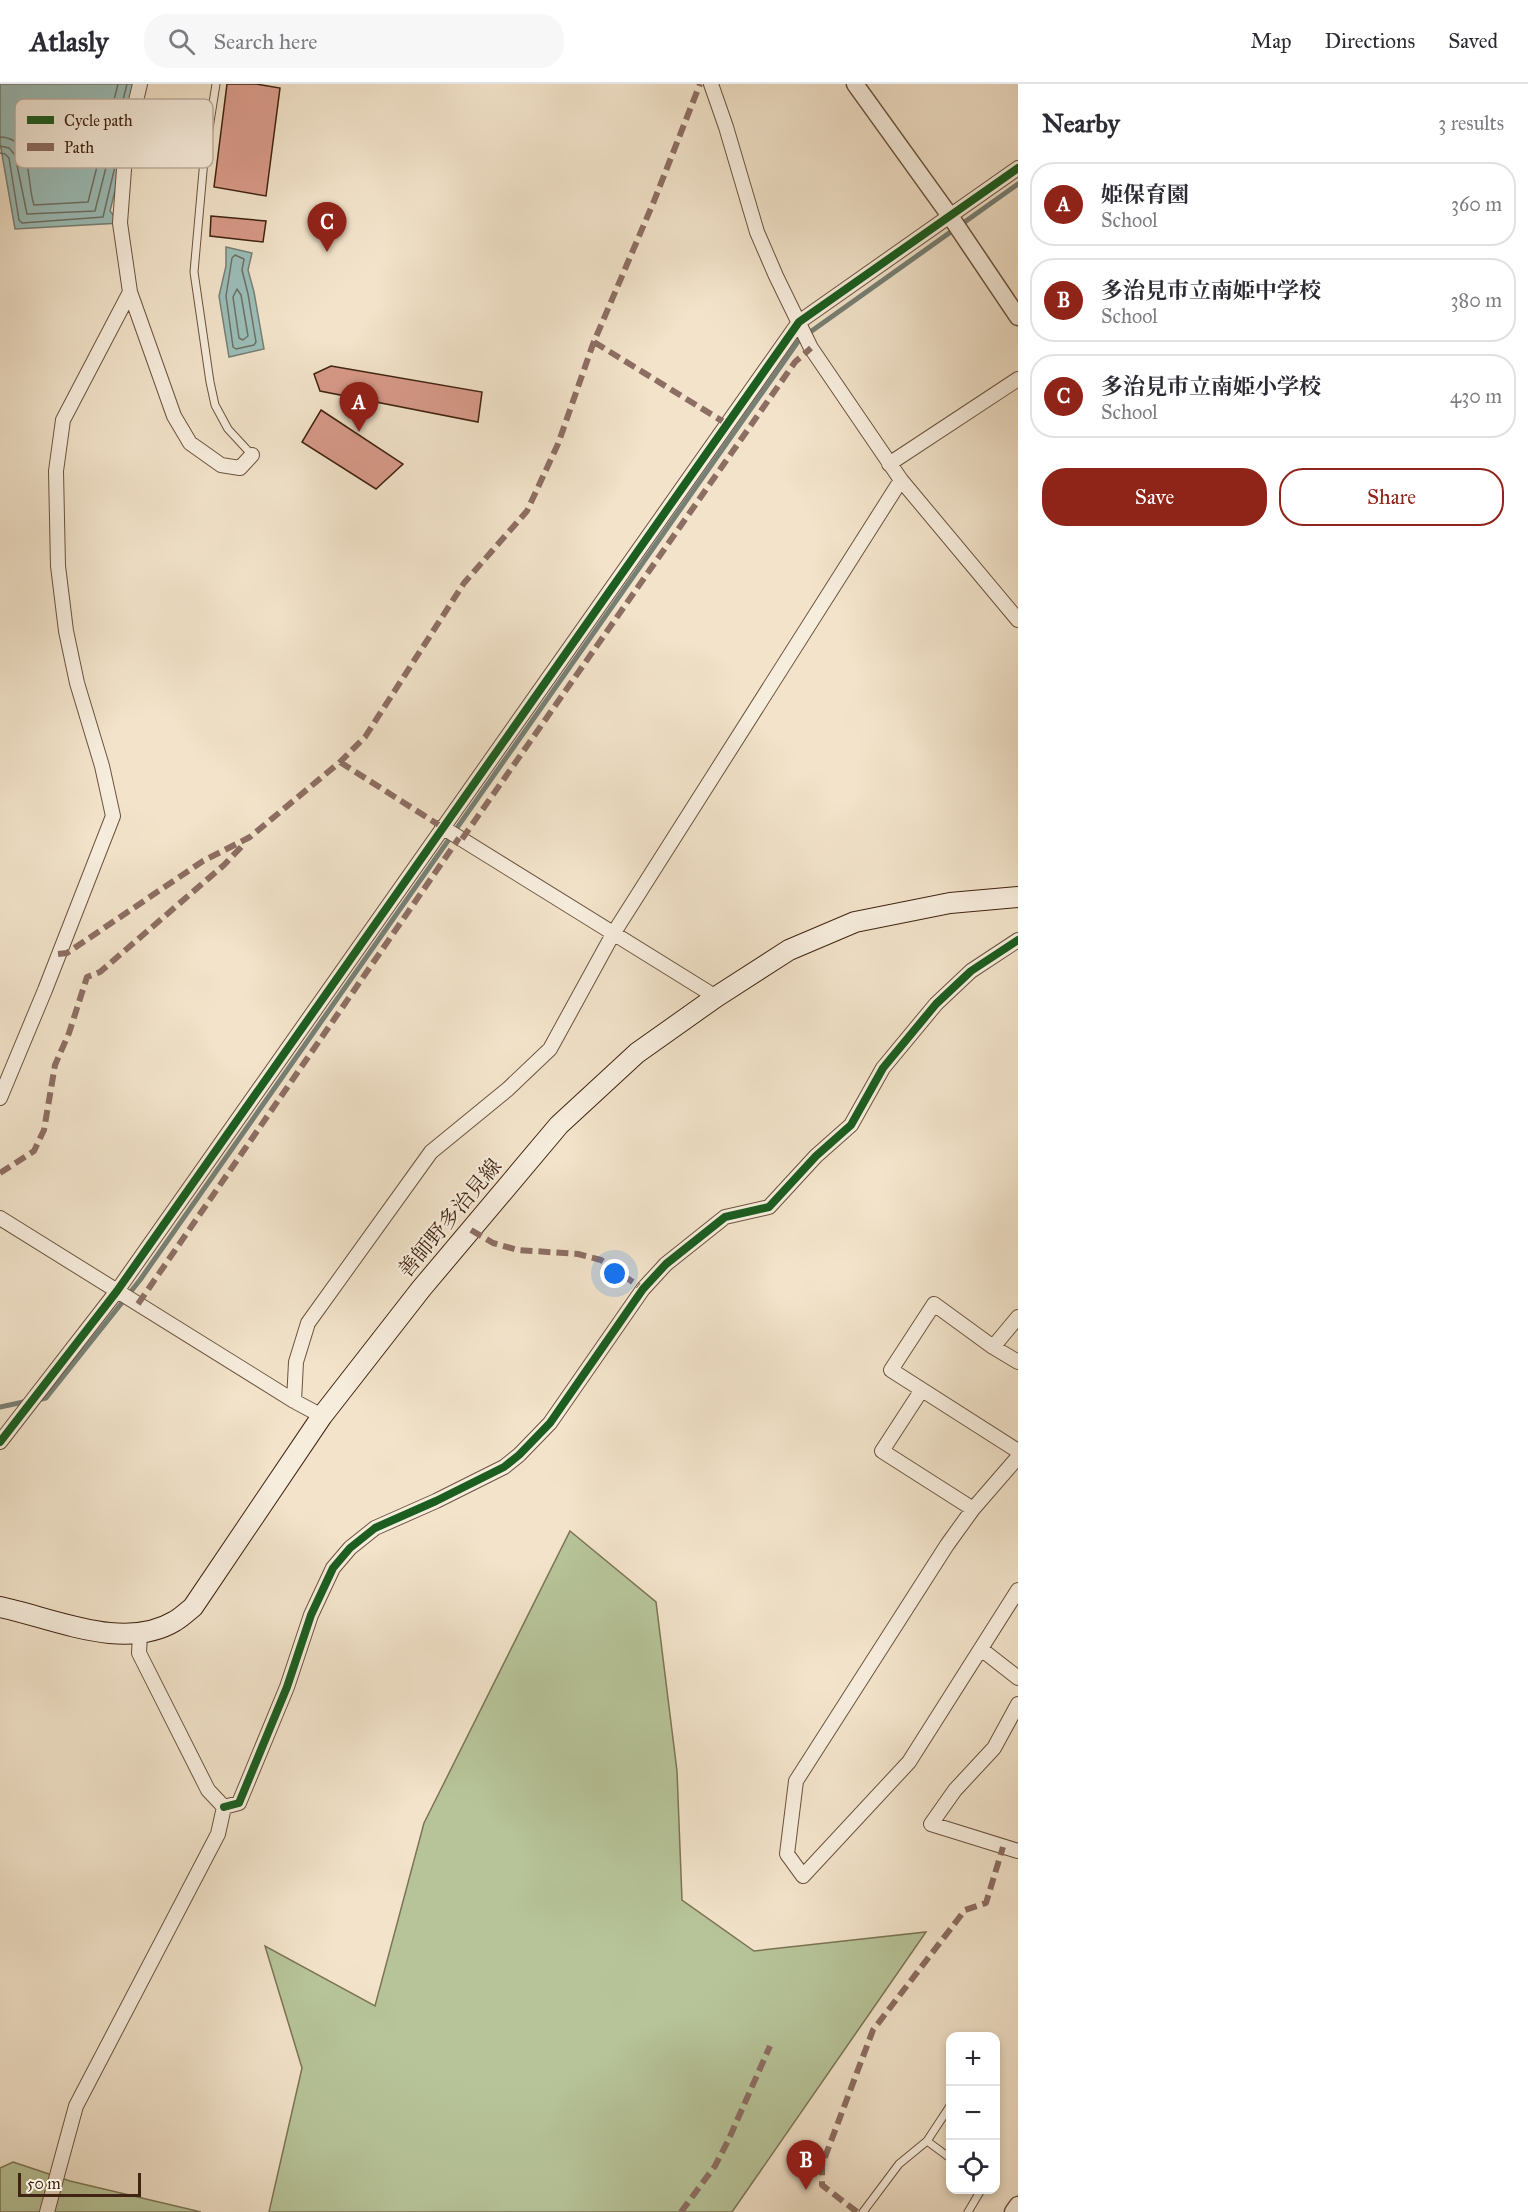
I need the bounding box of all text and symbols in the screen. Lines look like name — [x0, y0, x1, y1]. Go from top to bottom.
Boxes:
search box — [144, 14, 564, 68]
text: Atlasly — [30, 24, 108, 59]
icon: search — [165, 25, 198, 58]
text: Search here — [213, 28, 317, 55]
text: Map — [1251, 28, 1292, 54]
text: Directions — [1325, 28, 1415, 54]
text: Saved — [1448, 28, 1498, 54]
legend — [15, 99, 213, 168]
text: Nearby — [1042, 107, 1120, 139]
text: Cycle path — [64, 111, 133, 130]
text: 3 results — [1438, 111, 1504, 135]
text: Path — [64, 138, 94, 157]
text: 姫保育園 — [1101, 181, 1189, 208]
text: A — [1057, 192, 1070, 216]
text: 360 m — [1451, 192, 1502, 216]
pin: C — [308, 202, 346, 252]
text: School — [1101, 208, 1158, 232]
text: 多治見市立南姫中学校 — [1101, 277, 1321, 304]
text: B — [1057, 288, 1070, 312]
text: 380 m — [1451, 288, 1502, 312]
text: School — [1101, 304, 1158, 328]
text: 多治見市立南姫小学校 — [1101, 373, 1321, 400]
pin: A — [340, 382, 378, 432]
text: C — [1057, 384, 1070, 408]
text: 430 m — [1450, 384, 1502, 408]
text: School — [1101, 400, 1158, 424]
button: Save — [1042, 468, 1267, 526]
button: Share — [1279, 468, 1504, 526]
street label: 善師野多治見線 — [393, 1153, 507, 1283]
your location — [600, 1259, 629, 1288]
map controls — [946, 2032, 1000, 2194]
button: + — [946, 2032, 1000, 2086]
button: − — [946, 2086, 1000, 2140]
pin: B — [786, 2140, 826, 2190]
button: locate — [946, 2140, 1000, 2194]
scale bar — [18, 2170, 141, 2198]
text: 50 m — [27, 2174, 61, 2193]

